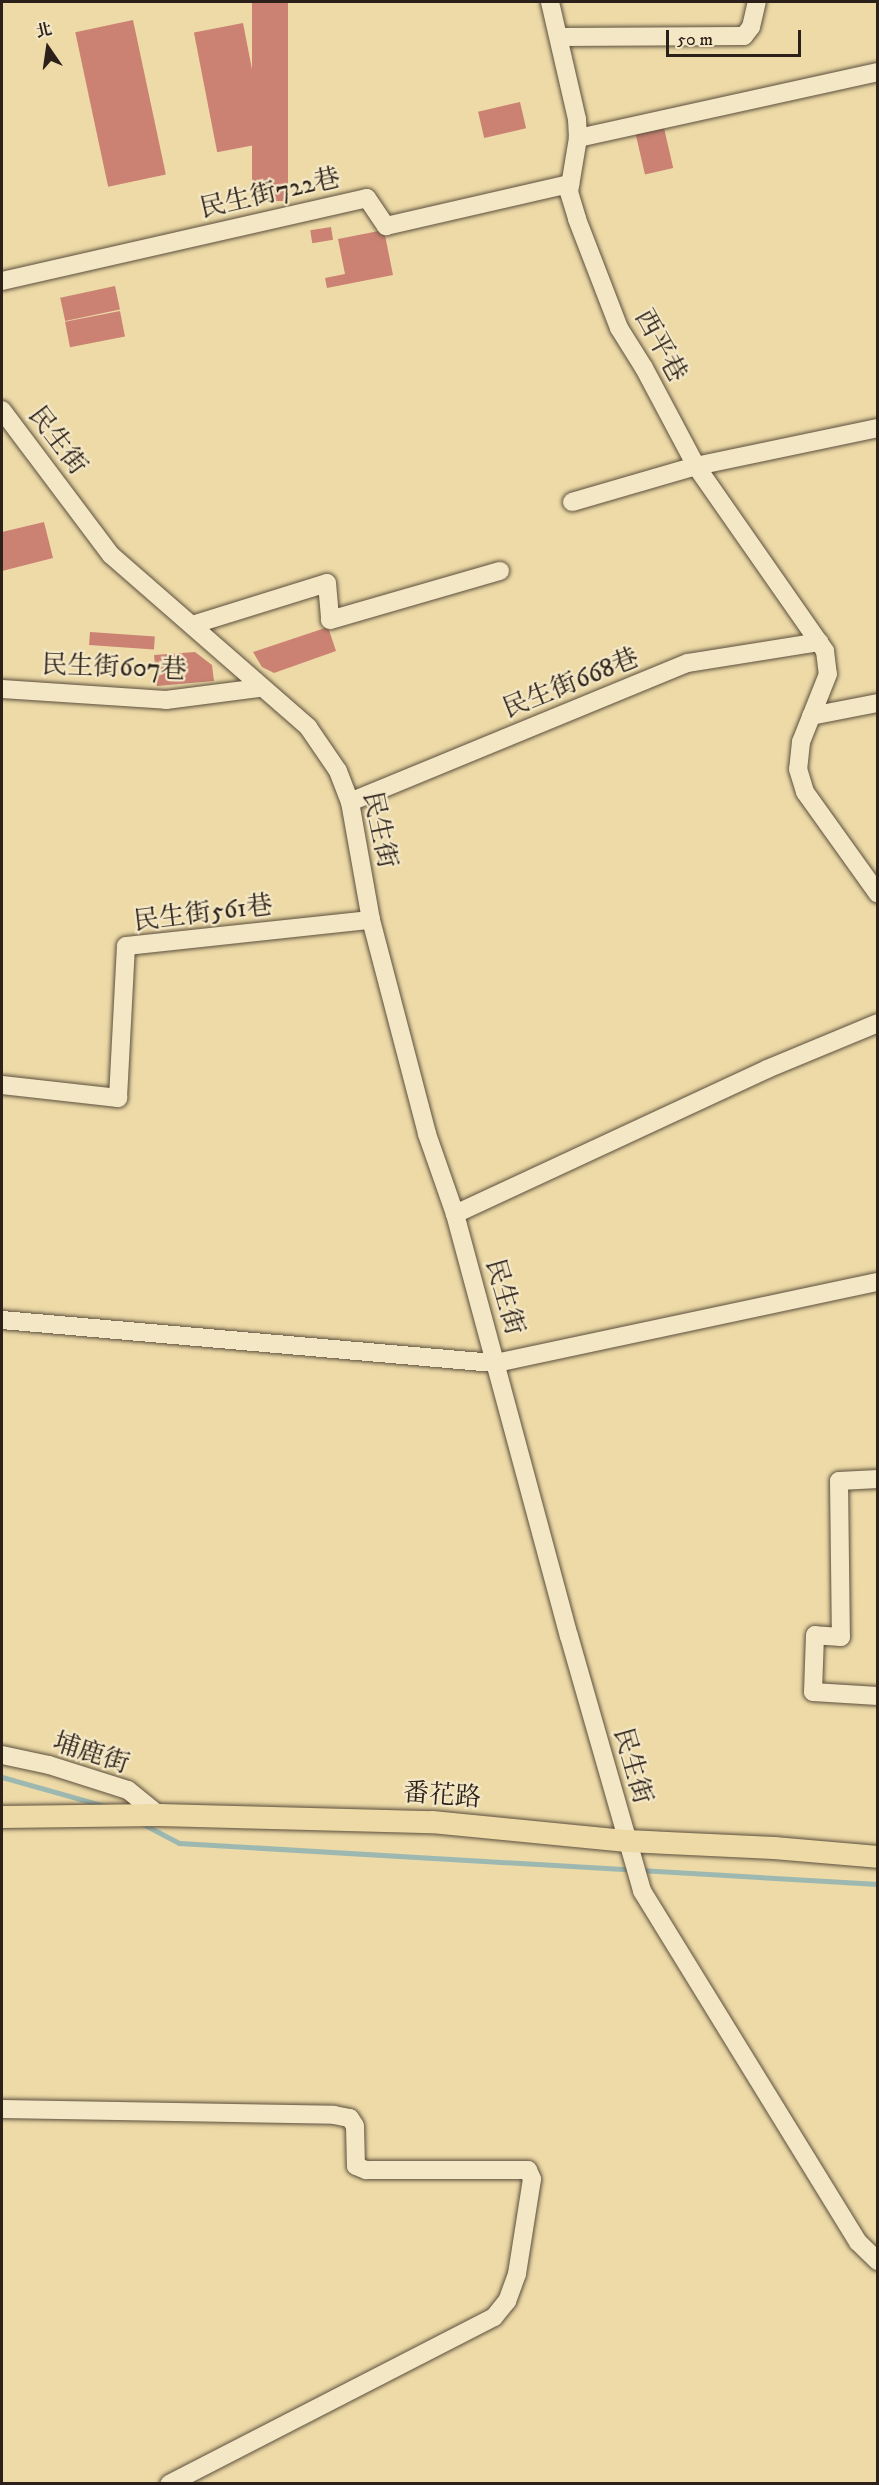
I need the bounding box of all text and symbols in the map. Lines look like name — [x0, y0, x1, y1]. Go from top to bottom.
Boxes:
north arrow — [18, 18, 78, 78]
scale bar — [669, 18, 804, 56]
text: 北 — [34, 19, 54, 42]
text: 50 m — [677, 29, 713, 51]
street label: 民生街722巷 — [197, 163, 343, 225]
street label: 西平巷 — [627, 304, 693, 388]
street label: 民生街 — [21, 400, 93, 482]
street label: 民生街668巷 — [498, 643, 644, 725]
street label: 民生街607巷 — [41, 650, 187, 686]
street label: 民生街 — [356, 789, 402, 871]
street label: 民生街561巷 — [132, 890, 274, 938]
street label: 民生街 — [478, 1255, 530, 1339]
street label: 民生街 — [606, 1724, 658, 1808]
street label: 埔鹿街 — [49, 1727, 133, 1781]
street label: 番花路 — [402, 1778, 482, 1814]

